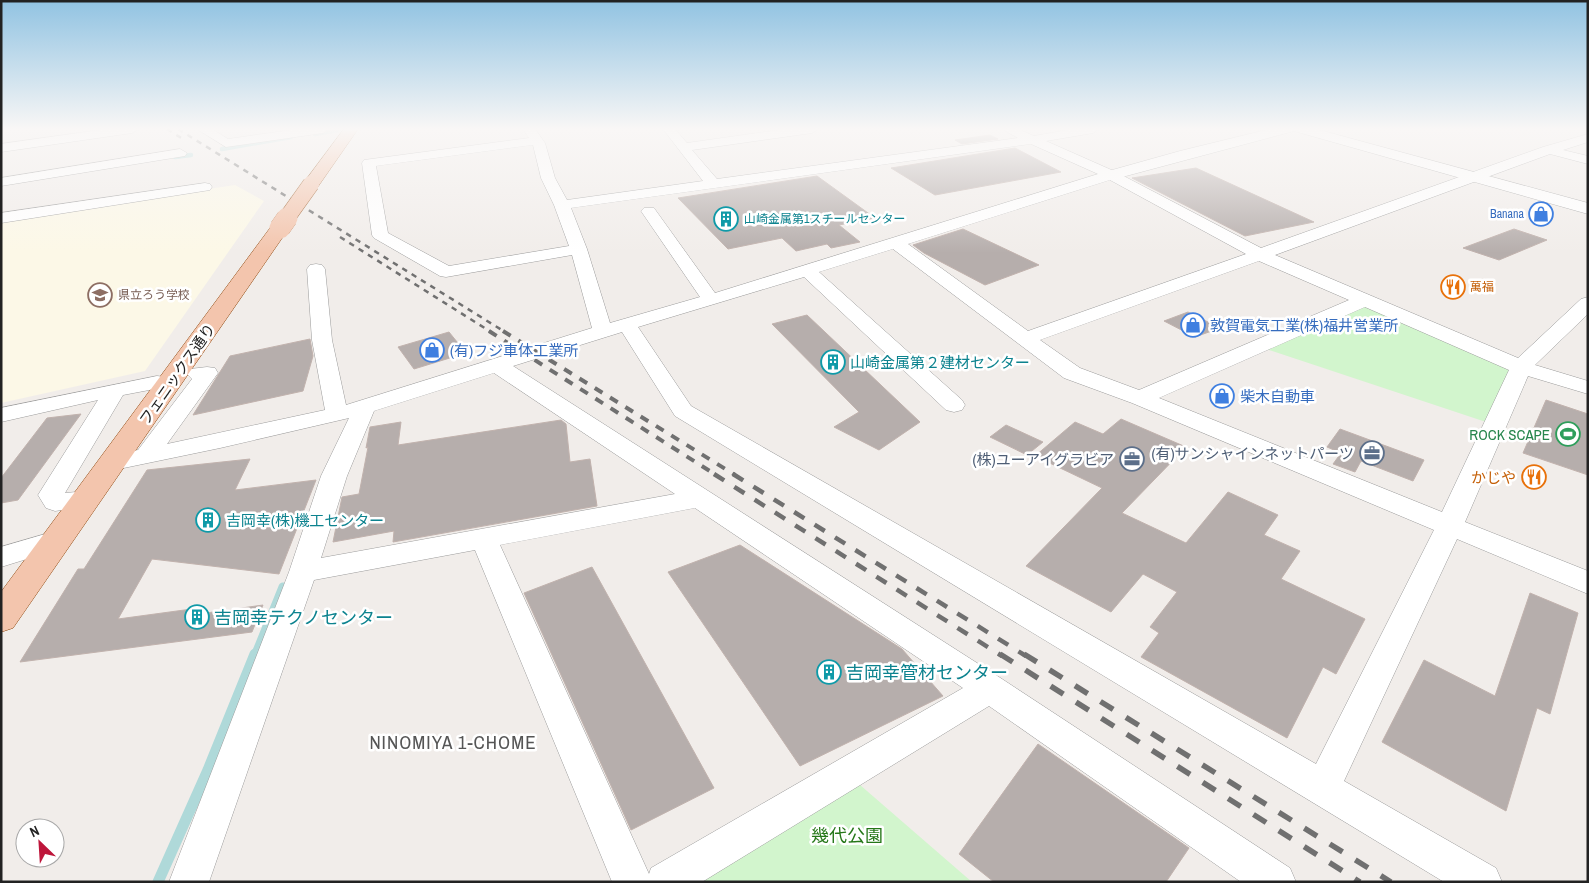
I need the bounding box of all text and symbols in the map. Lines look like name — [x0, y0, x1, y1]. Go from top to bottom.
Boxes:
shop icon: Banana — [1528, 201, 1554, 227]
building icon: 山崎金属第1スチールセンター — [713, 206, 739, 232]
place label: Banana — [1490, 206, 1525, 222]
place label: 山崎金属第1スチールセンター — [744, 211, 905, 227]
restaurant icon: 萬福 — [1440, 274, 1466, 300]
place label: 萬福 — [1470, 279, 1494, 295]
school or university icon: 県立ろう学校 — [87, 282, 113, 308]
place label: 県立ろう学校 — [118, 287, 190, 303]
shop icon: 敦賀電気工業(株)福井営業所 — [1180, 312, 1206, 338]
place label: 敦賀電気工業(株)福井営業所 — [1210, 315, 1398, 336]
street label: フェニックス通り — [134, 319, 220, 429]
shop icon: (有)フジ車体工業所 — [419, 337, 445, 363]
place label: (有)フジ車体工業所 — [450, 340, 578, 361]
building icon: 山崎金属第２建材センター — [820, 349, 846, 375]
place label: 山崎金属第２建材センター — [850, 352, 1030, 373]
shop icon: 柴木自動車 — [1209, 383, 1235, 409]
place label: 柴木自動車 — [1240, 386, 1315, 407]
sports icon: ROCK SCAPE — [1555, 421, 1581, 447]
place label: ROCK SCAPE — [1469, 424, 1550, 445]
office icon: (有)サンシャインネットパーツ — [1359, 440, 1385, 466]
place label: (有)サンシャインネットパーツ — [1151, 443, 1354, 464]
office icon: (株)ユーアイグラビア — [1119, 446, 1145, 472]
place label: (株)ユーアイグラビア — [972, 449, 1114, 470]
restaurant icon: かじや — [1521, 464, 1547, 490]
place label: かじや — [1471, 467, 1516, 488]
building icon: 吉岡幸(株)機工センター — [195, 507, 221, 533]
place label: 吉岡幸(株)機工センター — [226, 510, 384, 531]
building icon: 吉岡幸テクノセンター — [184, 604, 210, 630]
place label: 吉岡幸テクノセンター — [214, 605, 393, 630]
building icon: 吉岡幸管材センター — [816, 659, 842, 685]
place label: 吉岡幸管材センター — [846, 660, 1008, 685]
district label: NINOMIYA 1-CHOME — [369, 729, 537, 755]
north arrow — [15, 818, 65, 868]
text: N — [27, 821, 42, 841]
park label: 幾代公園 — [811, 823, 883, 848]

